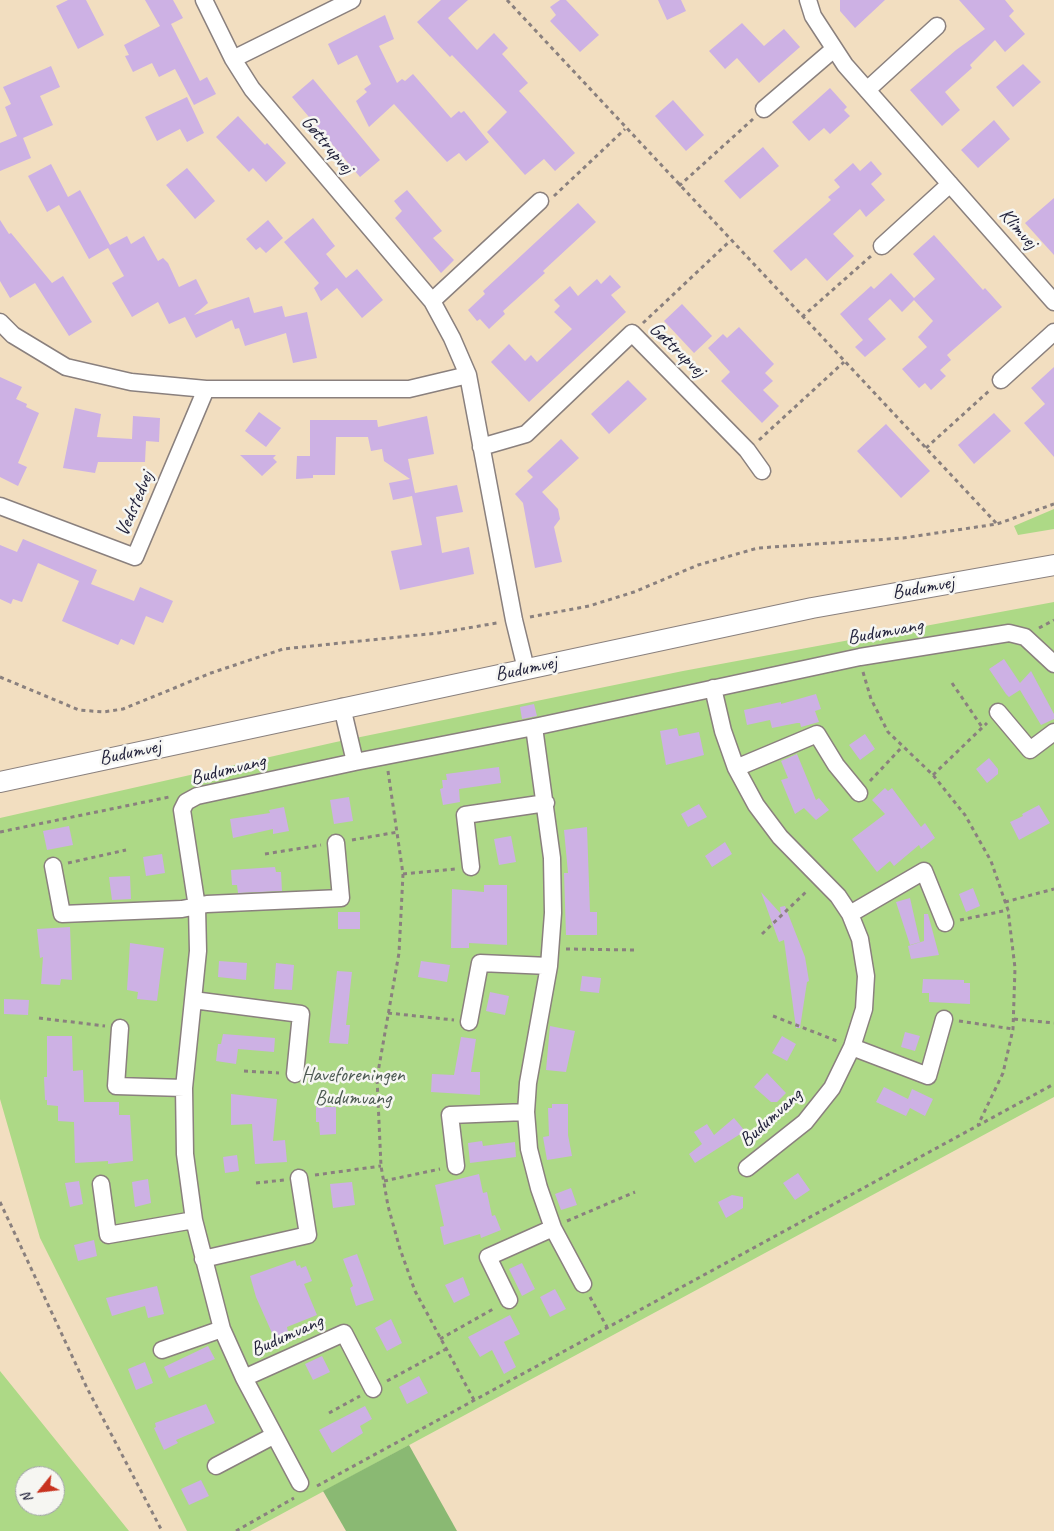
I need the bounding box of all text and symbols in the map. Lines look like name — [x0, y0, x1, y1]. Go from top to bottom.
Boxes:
street label: Gøttrupvej — [296, 111, 358, 179]
street label: Klimvej — [994, 203, 1042, 255]
street label: Gøttrupvej — [644, 317, 710, 383]
street label: Vedstedvej — [111, 468, 159, 540]
street label: Budumvej — [890, 571, 956, 605]
street label: Budumvang — [845, 614, 925, 650]
street label: Budumvej — [493, 651, 559, 687]
street label: Budumvej — [97, 735, 163, 771]
street label: Budumvang — [188, 749, 268, 791]
park label: Haveforeningen Budumvang — [301, 1064, 405, 1111]
street label: Budumvang — [735, 1084, 807, 1152]
street label: Budumvang — [247, 1310, 327, 1362]
north arrow — [15, 1466, 65, 1516]
text: N — [18, 1490, 37, 1506]

